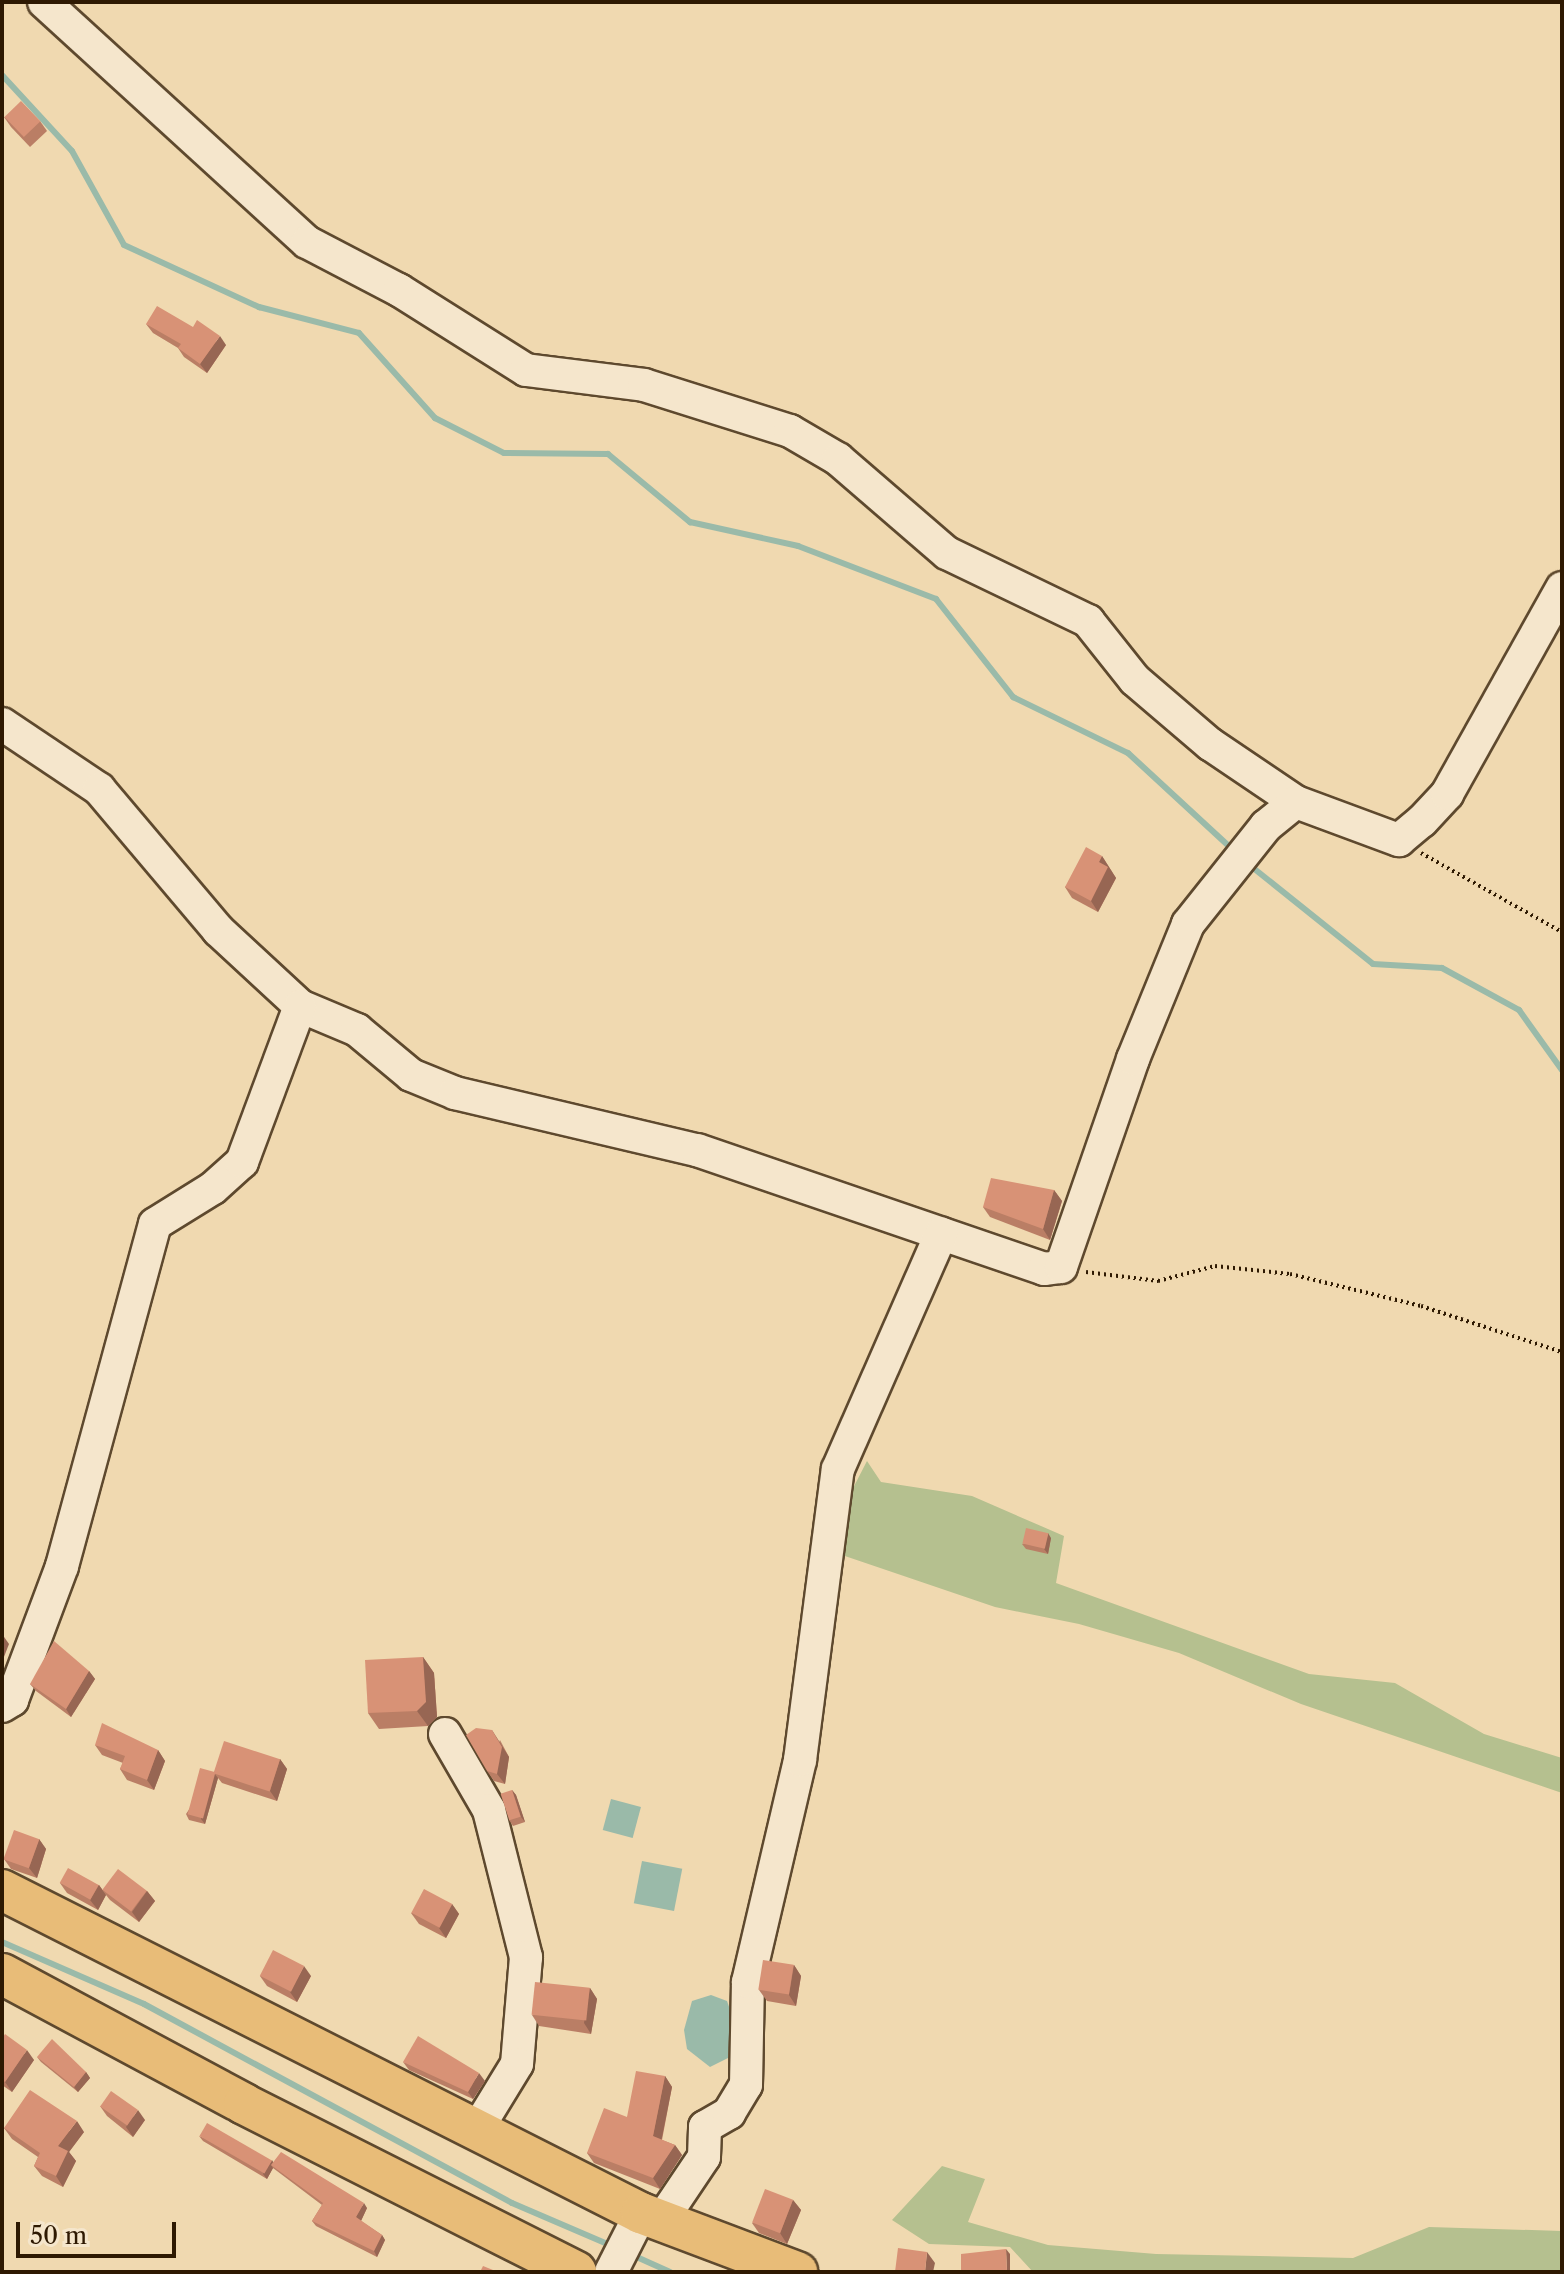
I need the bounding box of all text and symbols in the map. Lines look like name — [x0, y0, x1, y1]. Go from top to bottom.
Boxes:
scale bar — [20, 2206, 180, 2256]
text: 50 m — [30, 2221, 87, 2250]

